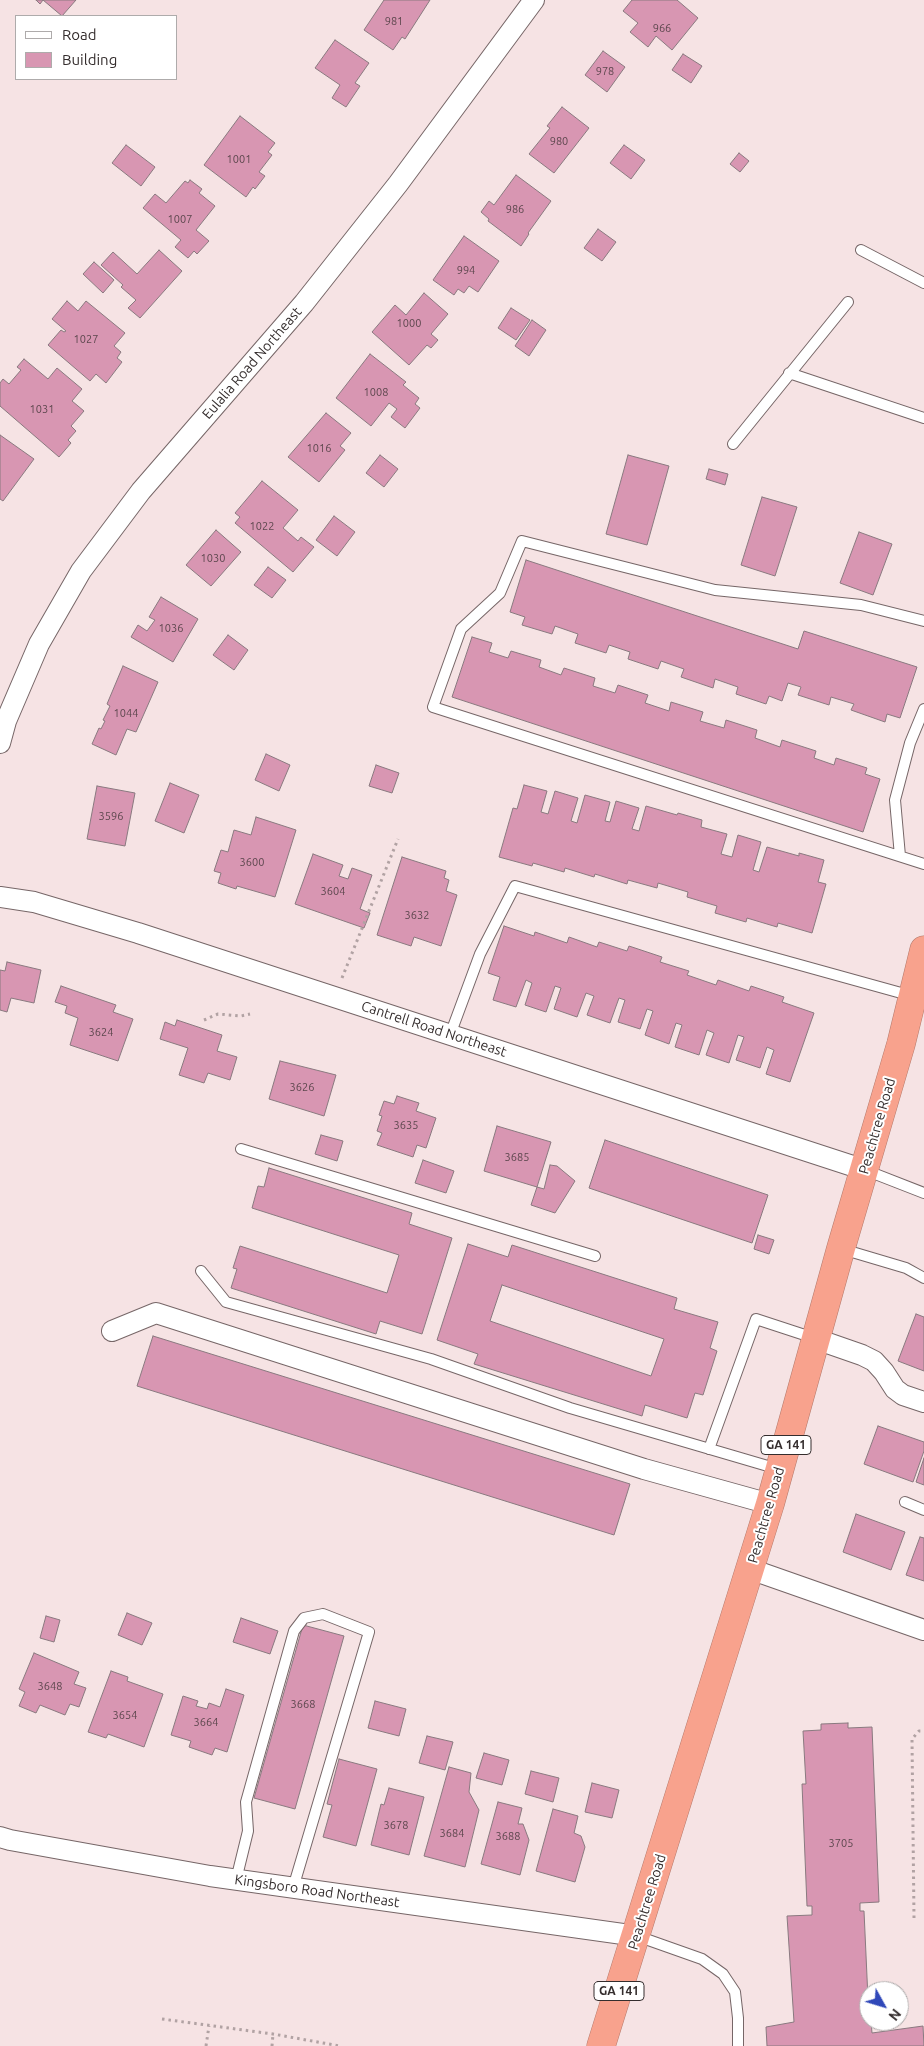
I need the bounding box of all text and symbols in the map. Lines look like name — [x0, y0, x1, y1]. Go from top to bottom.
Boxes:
house number: 981 — [385, 14, 403, 28]
legend — [15, 15, 178, 80]
house number: 966 — [653, 21, 671, 35]
text: Road — [62, 26, 97, 43]
text: Building — [62, 51, 117, 68]
house number: 978 — [596, 64, 614, 78]
house number: 980 — [550, 134, 568, 148]
house number: 1001 — [227, 152, 251, 166]
house number: 986 — [506, 202, 524, 216]
house number: 1007 — [168, 212, 192, 226]
house number: 994 — [457, 263, 475, 277]
street label: Eulalia Road Northeast — [199, 303, 305, 423]
house number: 1000 — [397, 316, 421, 330]
house number: 1027 — [74, 332, 98, 346]
house number: 1008 — [364, 385, 388, 399]
house number: 1031 — [30, 402, 54, 416]
house number: 1016 — [307, 441, 331, 455]
house number: 1022 — [250, 519, 274, 533]
house number: 1030 — [201, 551, 225, 565]
house number: 1036 — [159, 621, 183, 635]
house number: 1044 — [114, 706, 138, 720]
house number: 3596 — [99, 809, 123, 823]
house number: 3600 — [240, 855, 264, 869]
house number: 3604 — [321, 884, 345, 898]
house number: 3632 — [405, 908, 429, 922]
street label: Cantrell Road Northeast — [359, 998, 509, 1060]
house number: 3624 — [89, 1025, 113, 1039]
street label: Peachtree Road — [855, 1076, 899, 1176]
house number: 3626 — [290, 1080, 314, 1094]
house number: 3635 — [394, 1118, 418, 1132]
house number: 3685 — [505, 1150, 529, 1164]
road number: GA 141 — [761, 1436, 811, 1454]
street label: Peachtree Road — [744, 1465, 788, 1565]
house number: 3648 — [38, 1679, 62, 1693]
house number: 3668 — [291, 1697, 315, 1711]
house number: 3654 — [113, 1708, 137, 1722]
house number: 3664 — [194, 1715, 218, 1729]
house number: 3678 — [384, 1818, 408, 1832]
house number: 3684 — [440, 1826, 464, 1840]
house number: 3688 — [496, 1829, 520, 1843]
house number: 3705 — [829, 1836, 853, 1850]
street label: Peachtree Road — [624, 1852, 670, 1952]
street label: Kingsboro Road Northeast — [233, 1871, 401, 1911]
north arrow — [859, 1981, 909, 2031]
road number: GA 141 — [594, 1982, 644, 2000]
text: N — [885, 2006, 904, 2024]

